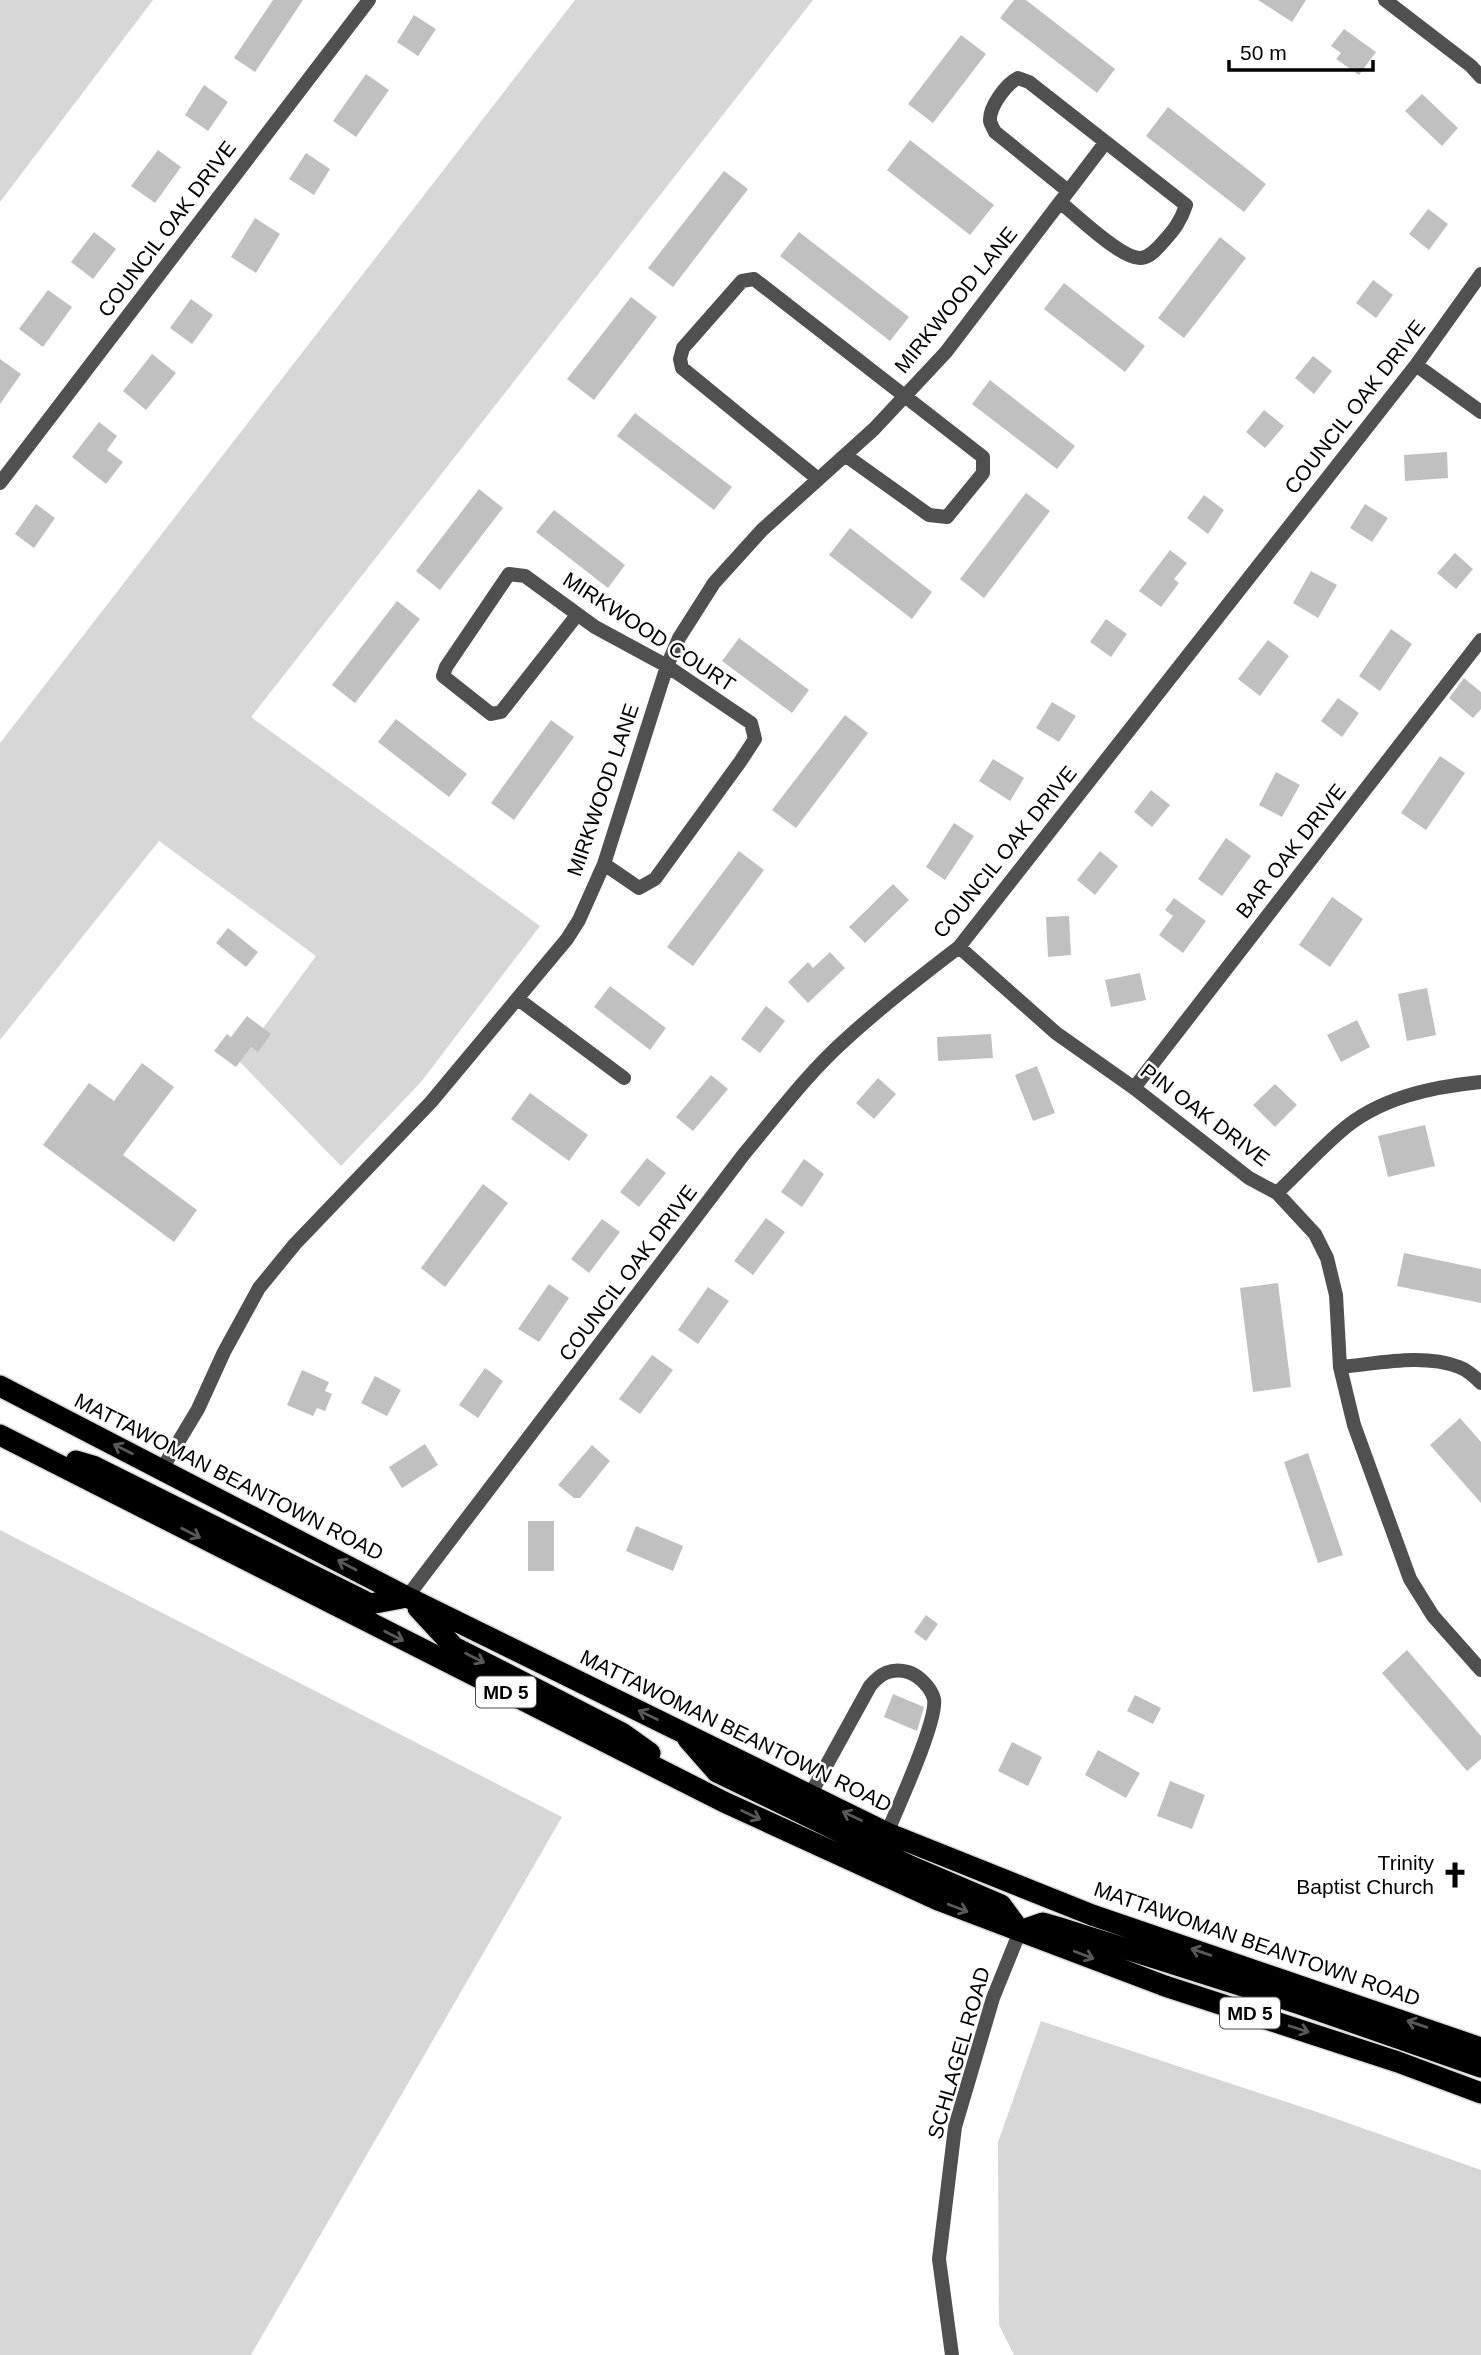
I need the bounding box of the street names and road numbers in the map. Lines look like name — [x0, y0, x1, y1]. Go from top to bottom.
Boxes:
street label: COUNCIL OAK DRIVE — [93, 136, 240, 321]
street label: MIRKWOOD LANE — [890, 222, 1021, 377]
street label: COUNCIL OAK DRIVE — [1280, 315, 1430, 498]
street label: MIRKWOOD COURT — [559, 567, 740, 696]
street label: MIRKWOOD LANE — [562, 701, 643, 879]
street label: COUNCIL OAK DRIVE — [928, 761, 1081, 942]
street label: BAR OAK DRIVE — [1231, 779, 1350, 922]
street label: PIN OAK DRIVE — [1136, 1059, 1274, 1170]
street label: COUNCIL OAK DRIVE — [554, 1180, 701, 1365]
street label: MATTAWOMAN BEANTOWN ROAD — [71, 1388, 387, 1565]
street label: MATTAWOMAN BEANTOWN ROAD — [577, 1645, 896, 1816]
road number: MD 5 — [476, 1676, 536, 1708]
street label: MATTAWOMAN BEANTOWN ROAD — [1091, 1877, 1423, 2010]
street label: SCHLAGEL ROAD — [923, 1964, 994, 2141]
road number: MD 5 — [1220, 1997, 1280, 2028]

